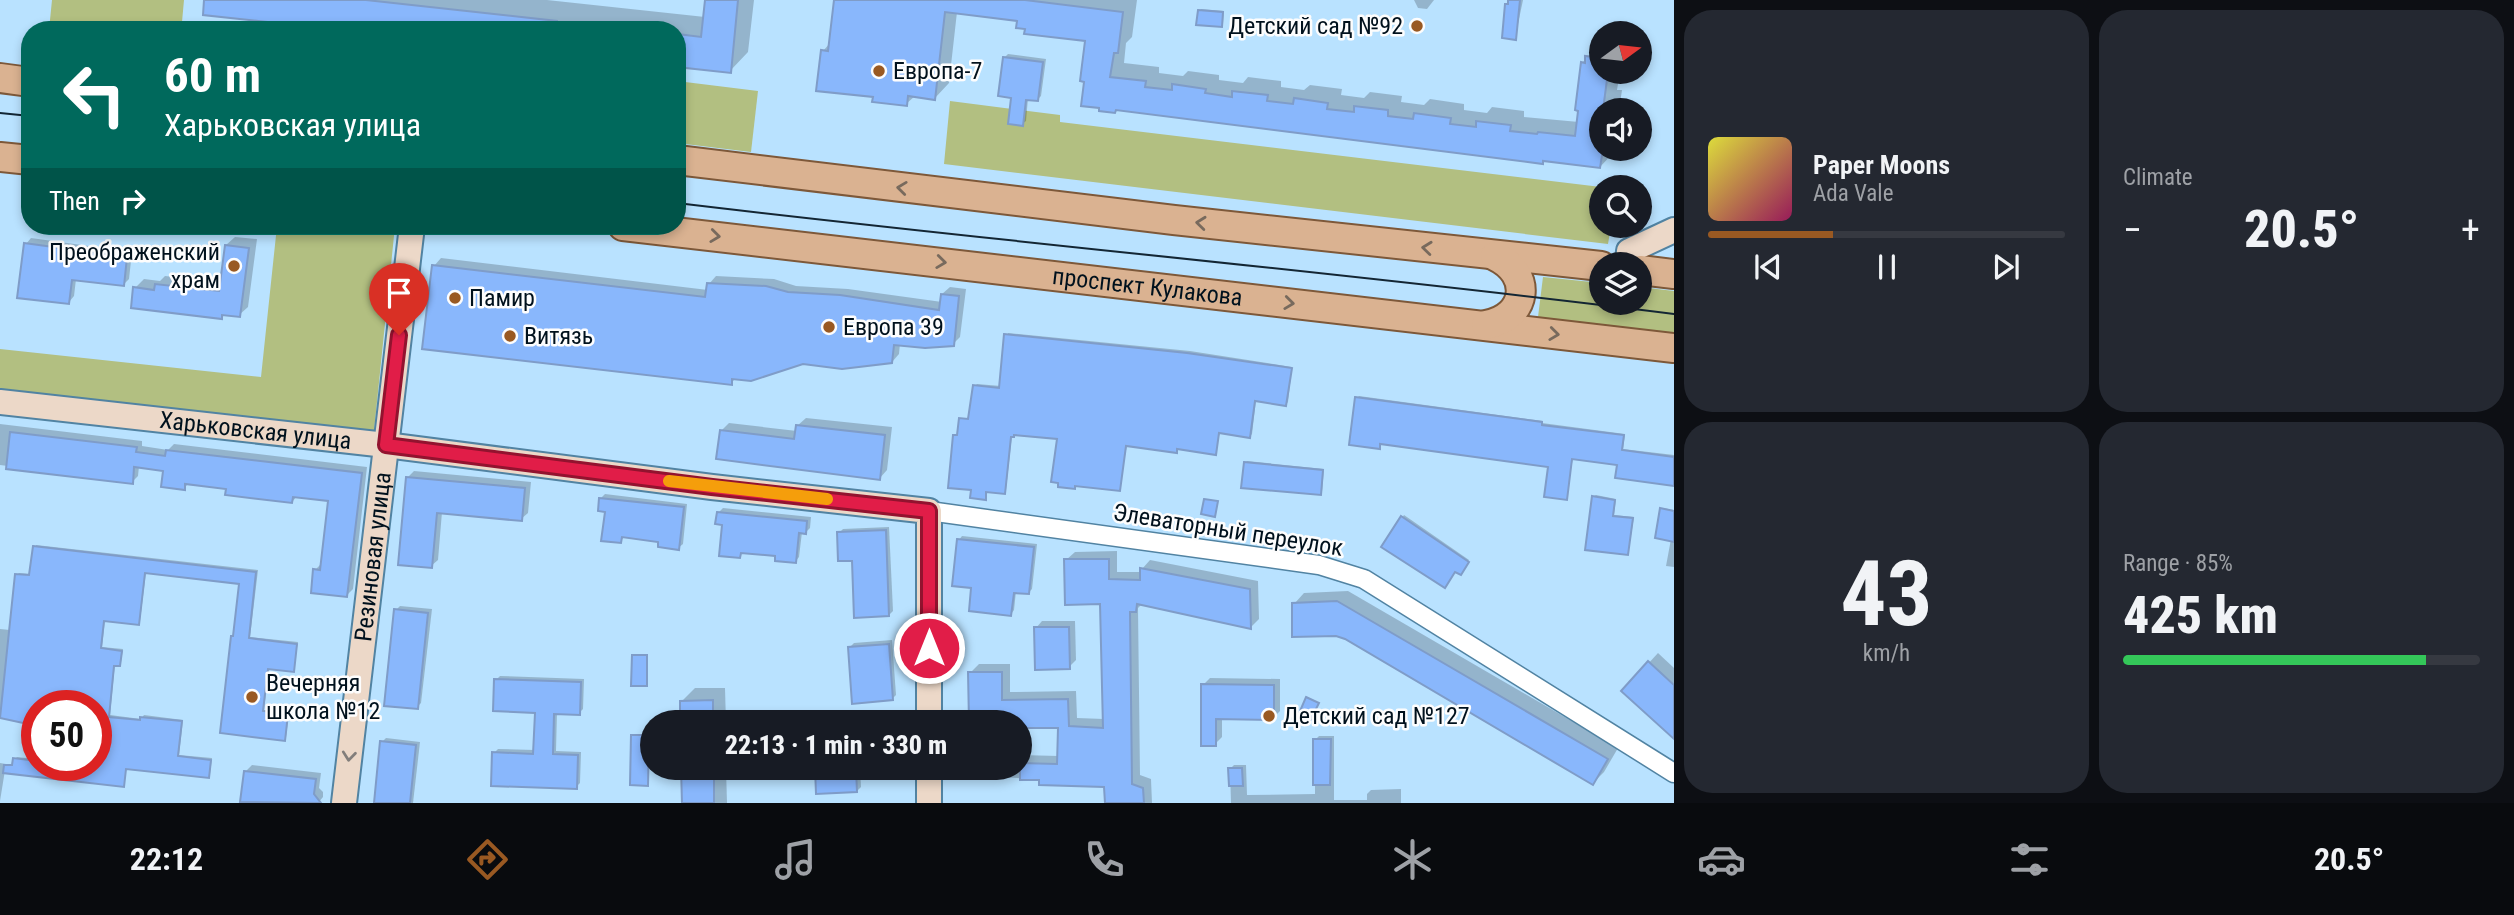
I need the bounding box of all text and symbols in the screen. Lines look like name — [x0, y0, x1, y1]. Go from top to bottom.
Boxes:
place label: Детский сад №92 — [1228, 12, 1403, 40]
marker: Детский сад №92 — [1409, 18, 1425, 34]
north arrow — [1589, 21, 1652, 84]
map controls — [1589, 21, 1652, 315]
text: 60 m — [164, 47, 261, 104]
icon: left — [49, 49, 140, 140]
place label: Европа-7 — [893, 57, 982, 85]
marker: Европа-7 — [871, 63, 887, 79]
button: sound — [1589, 98, 1652, 161]
text: Харьковская улица — [164, 106, 421, 144]
text: Paper Moons — [1813, 150, 1950, 180]
text: Climate — [2123, 164, 2193, 191]
button: search — [1589, 175, 1652, 238]
one-way arrow — [896, 180, 908, 195]
text: Ada Vale — [1813, 180, 1893, 207]
icon: right — [114, 182, 152, 220]
text: Then — [49, 186, 100, 216]
text: 20.5° — [2244, 199, 2359, 260]
text: − — [2123, 208, 2142, 252]
text: + — [2461, 208, 2480, 252]
one-way arrow — [1195, 215, 1207, 230]
one-way arrow — [710, 229, 721, 244]
place label: Преображенский храм — [49, 238, 220, 294]
one-way arrow — [1421, 241, 1432, 256]
icon: previous — [1749, 248, 1787, 286]
icon: pause — [1868, 248, 1906, 286]
icon: next — [1987, 248, 2025, 286]
button: layers — [1589, 252, 1652, 315]
one-way arrow — [936, 255, 947, 270]
marker: Преображенский храм — [226, 258, 242, 274]
street label: проспект Кулакова — [1051, 262, 1244, 312]
pin — [369, 263, 429, 335]
icon: arrive — [380, 274, 418, 312]
place label: Памир — [469, 284, 535, 312]
marker: Памир — [447, 290, 463, 306]
one-way arrow — [1283, 295, 1295, 310]
place label: Европа 39 — [843, 313, 944, 341]
marker: Европа 39 — [821, 319, 837, 335]
place label: Витязь — [524, 322, 593, 350]
one-way arrow — [1548, 326, 1560, 341]
marker: Витязь — [502, 328, 518, 344]
street label: Харьковская улица — [158, 406, 353, 455]
street label: Резиновая улица — [349, 470, 397, 643]
street label: Элеваторный переулок — [1111, 498, 1345, 562]
text: 43 — [1841, 541, 1932, 647]
text: Range · 85% — [2123, 550, 2233, 577]
text: 425 km — [2123, 585, 2278, 646]
position arrow — [892, 611, 966, 685]
text: km/h — [1863, 640, 1910, 667]
place label: Вечерняя школа №12 — [266, 669, 380, 725]
marker: Вечерняя школа №12 — [244, 689, 260, 705]
speed limit sign: 50 — [21, 690, 112, 781]
place label: Детский сад №127 — [1283, 702, 1470, 730]
marker: Детский сад №127 — [1261, 708, 1277, 724]
text: 22:13 · 1 min · 330 m — [725, 730, 947, 760]
one-way arrow — [341, 750, 356, 762]
icon: directions — [463, 835, 512, 884]
icon: music — [771, 835, 820, 884]
icon: phone — [1080, 835, 1129, 884]
icon: climate — [1388, 835, 1437, 884]
icon: car — [1697, 835, 1746, 884]
icon: filters — [2005, 835, 2054, 884]
text: 22:12 — [130, 840, 203, 878]
text: 20.5° — [2314, 840, 2384, 878]

